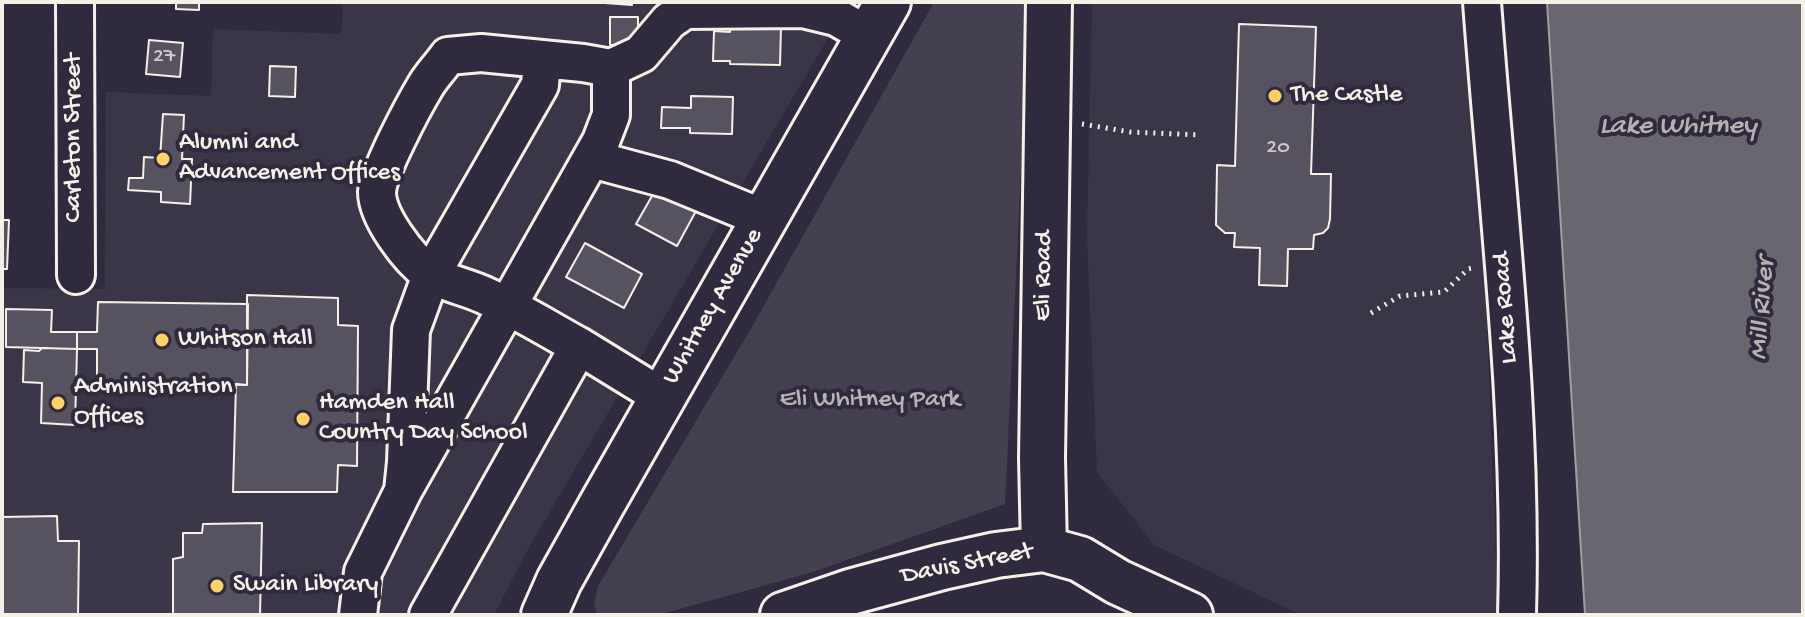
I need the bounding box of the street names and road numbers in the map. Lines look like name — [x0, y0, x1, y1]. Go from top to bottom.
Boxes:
street label: Carleton Street — [59, 54, 91, 222]
street label: Whitney Avenue — [657, 223, 771, 391]
street label: Eli Road — [1029, 230, 1061, 322]
street label: Lake Road — [1488, 251, 1526, 365]
street label: Davis Street — [898, 537, 1036, 593]

